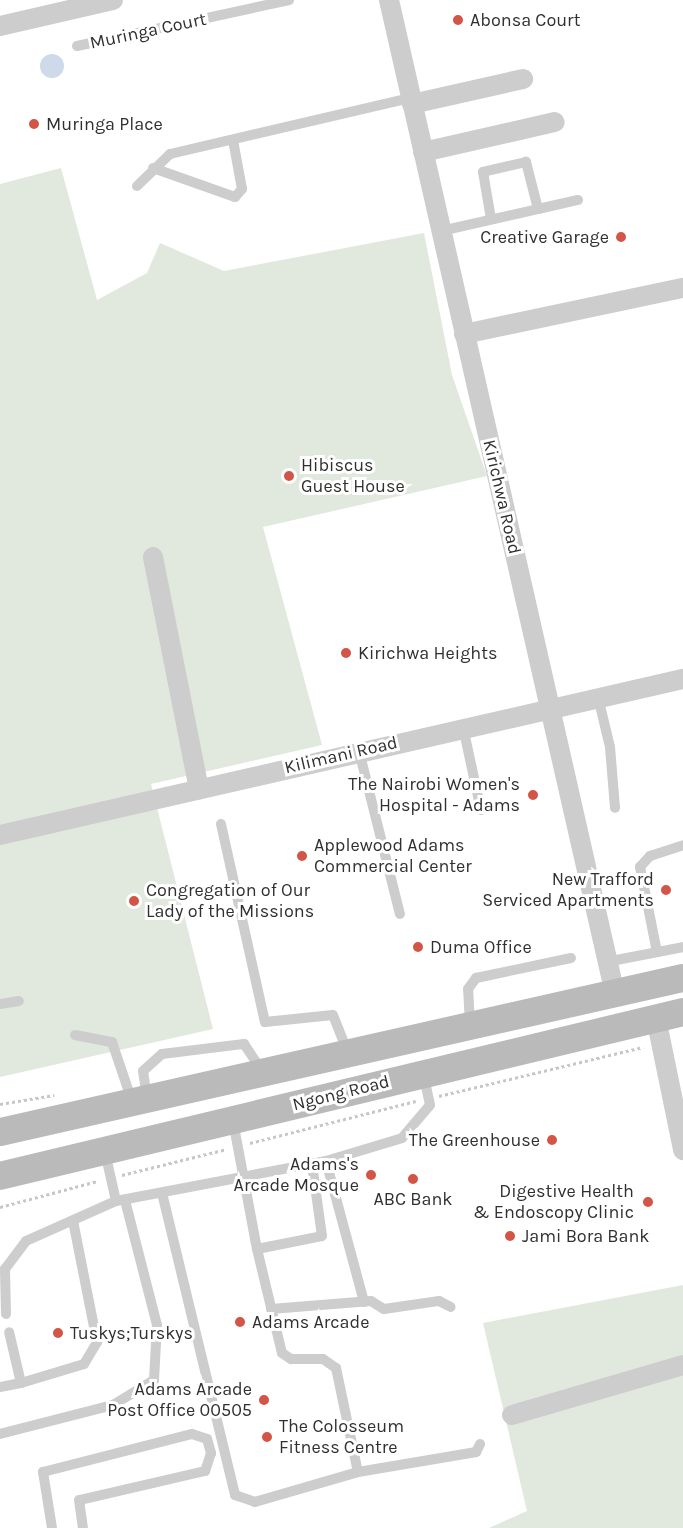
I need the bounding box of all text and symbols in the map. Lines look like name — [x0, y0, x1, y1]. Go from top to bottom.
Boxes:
street label: Muringa Court — [88, 8, 208, 54]
place label: Abonsa Court — [470, 9, 580, 31]
marker: Abonsa Court — [451, 13, 465, 27]
place label: Muringa Place — [46, 113, 163, 135]
marker: Muringa Place — [27, 117, 41, 131]
place label: Creative Garage — [480, 226, 609, 248]
marker: Creative Garage — [614, 230, 628, 244]
street label: Kirichwa Road — [478, 438, 526, 556]
place label: Hibiscus Guest House — [301, 455, 405, 498]
marker: Hibiscus Guest House — [282, 469, 296, 483]
place label: Kirichwa Heights — [358, 642, 497, 664]
marker: Kirichwa Heights — [339, 646, 353, 660]
street label: Kilimani Road — [282, 731, 400, 779]
place label: The Nairobi Women's Hospital - Adams — [348, 774, 520, 816]
marker: The Nairobi Women's Hospital - Adams — [524, 786, 542, 804]
place label: Applewood Adams Commercial Center — [314, 835, 472, 878]
marker: Applewood Adams Commercial Center — [295, 849, 309, 863]
place label: New Trafford Serviced Apartments — [482, 869, 654, 912]
place label: Congregation of Our Lady of the Missions — [146, 880, 314, 922]
marker: New Trafford Serviced Apartments — [659, 883, 673, 897]
marker: Congregation of Our Lady of the Missions — [127, 894, 141, 908]
place label: Duma Office — [430, 936, 532, 958]
marker: Duma Office — [411, 940, 425, 954]
street label: Ngong Road — [290, 1071, 392, 1115]
place label: The Greenhouse — [409, 1129, 540, 1151]
marker: The Greenhouse — [545, 1133, 559, 1147]
place label: Adams's Arcade Mosque — [234, 1154, 359, 1196]
marker: Adams's Arcade Mosque — [364, 1168, 378, 1182]
marker: ABC Bank — [406, 1172, 420, 1186]
place label: Digestive Health & Endoscopy Clinic — [473, 1181, 634, 1224]
place label: ABC Bank — [374, 1188, 452, 1210]
marker: Digestive Health & Endoscopy Clinic — [639, 1193, 657, 1211]
place label: Jami Bora Bank — [522, 1225, 649, 1247]
marker: Jami Bora Bank — [503, 1229, 517, 1243]
place label: Adams Arcade — [252, 1311, 369, 1333]
marker: Adams Arcade — [233, 1315, 247, 1329]
place label: Tuskys;Turskys — [70, 1322, 193, 1344]
marker: Tuskys;Turskys — [51, 1326, 65, 1340]
place label: Adams Arcade Post Office 00505 — [107, 1379, 252, 1422]
marker: Adams Arcade Post Office 00505 — [257, 1393, 271, 1407]
place label: The Colosseum Fitness Centre — [279, 1416, 404, 1458]
marker: The Colosseum Fitness Centre — [260, 1430, 274, 1444]

